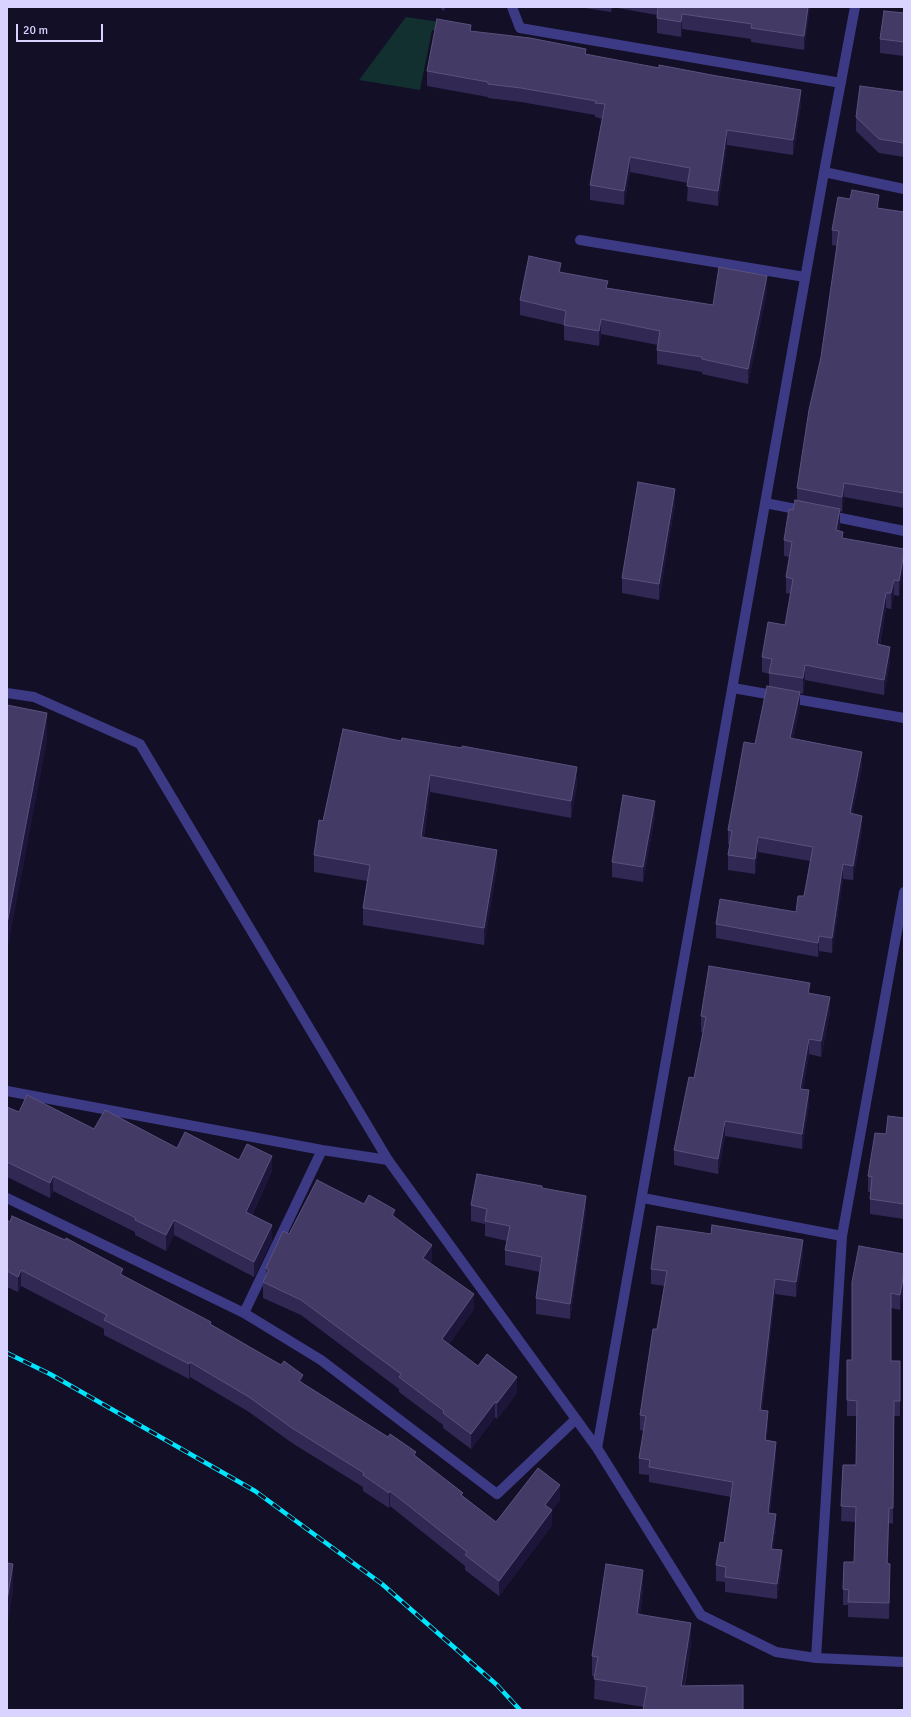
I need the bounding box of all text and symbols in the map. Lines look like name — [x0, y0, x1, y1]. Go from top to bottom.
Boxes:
scale bar — [18, 16, 105, 42]
text: 20 m — [23, 23, 48, 38]

